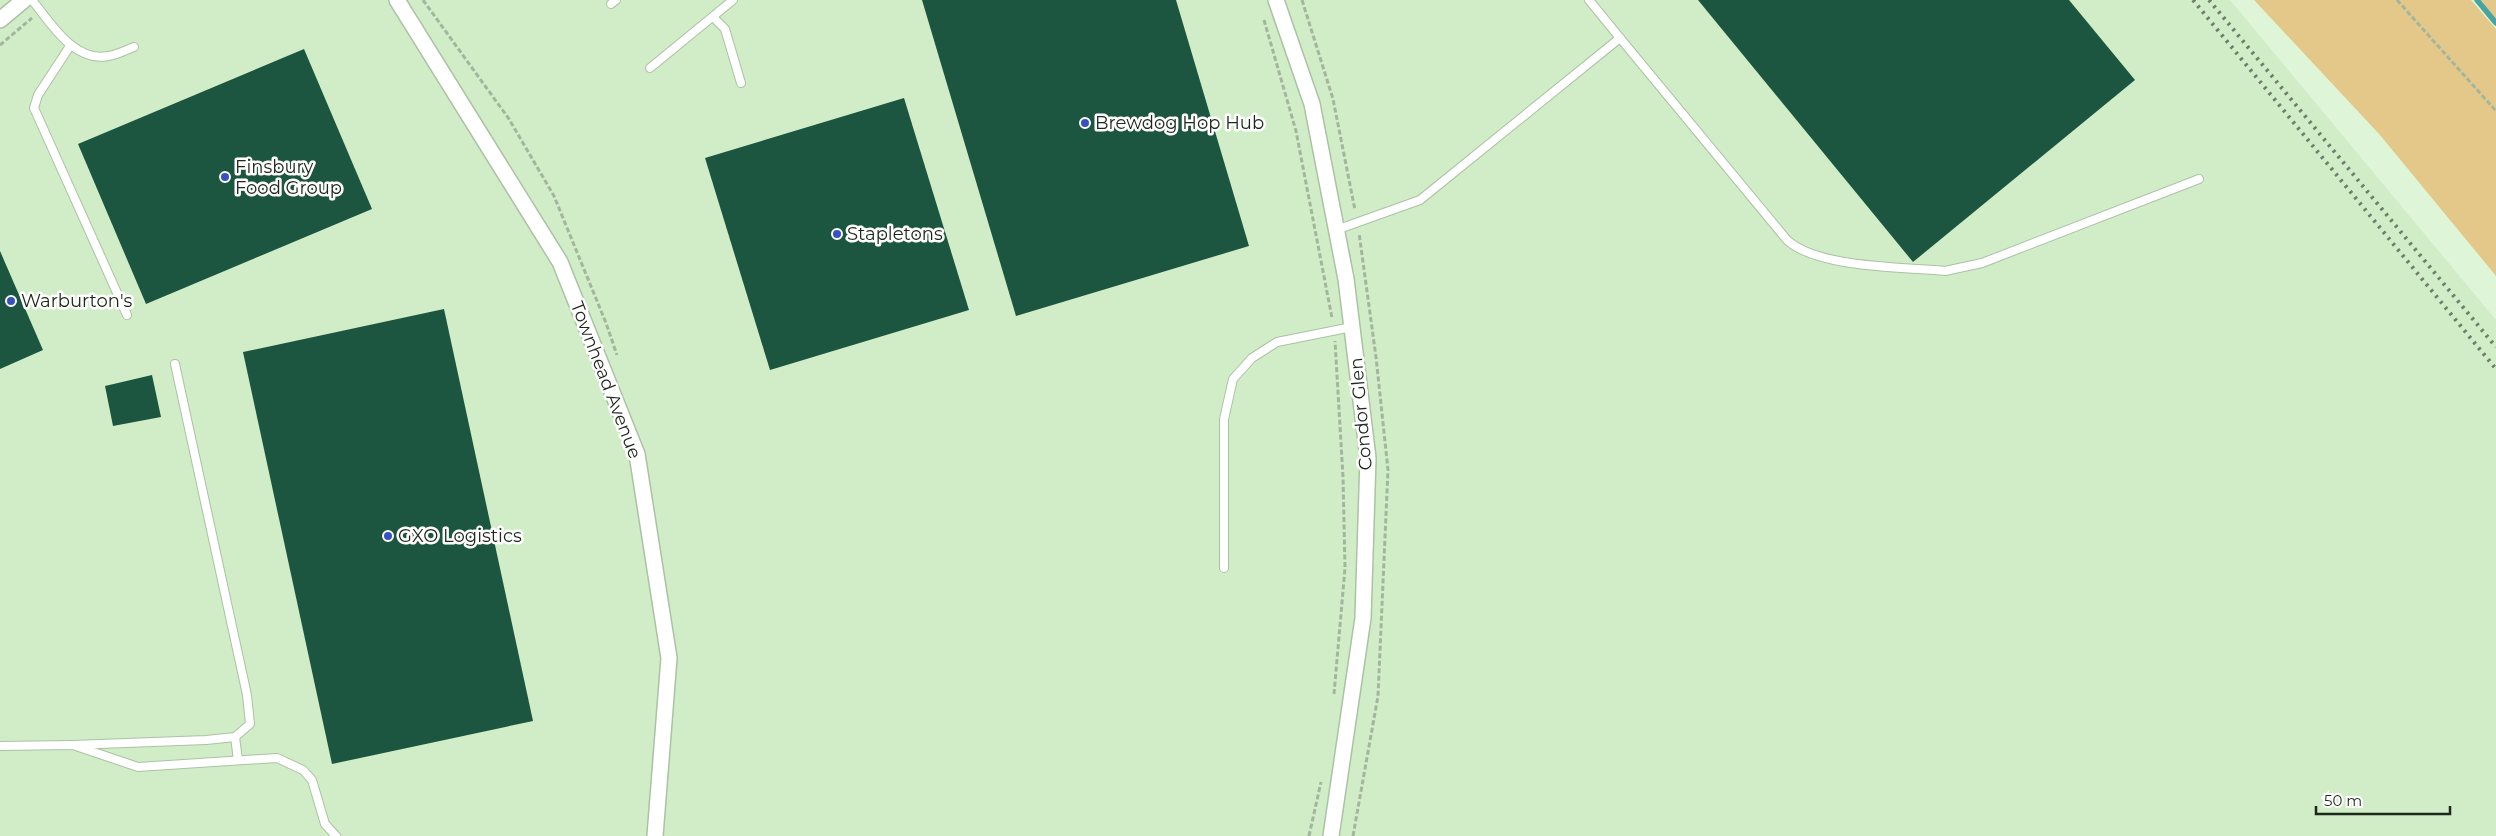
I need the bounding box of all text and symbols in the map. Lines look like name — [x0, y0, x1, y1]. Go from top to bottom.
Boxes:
place label: Brewdog Hop Hub — [1095, 112, 1264, 134]
marker: Brewdog Hop Hub — [1079, 117, 1091, 129]
place label: Finsbury Food Group — [235, 156, 342, 199]
marker: Finsbury Food Group — [219, 171, 231, 183]
place label: Stapletons — [847, 223, 943, 245]
marker: Stapletons — [831, 228, 843, 240]
place label: Warburton's — [21, 290, 133, 312]
marker: Warburton's — [5, 295, 17, 307]
street label: Townhead Avenue — [566, 298, 646, 462]
street label: Condor Glen — [1345, 357, 1377, 471]
place label: GXO Logistics — [398, 525, 522, 547]
marker: GXO Logistics — [382, 530, 394, 542]
scale bar — [2316, 784, 2450, 816]
text: 50 m — [2324, 791, 2362, 810]

